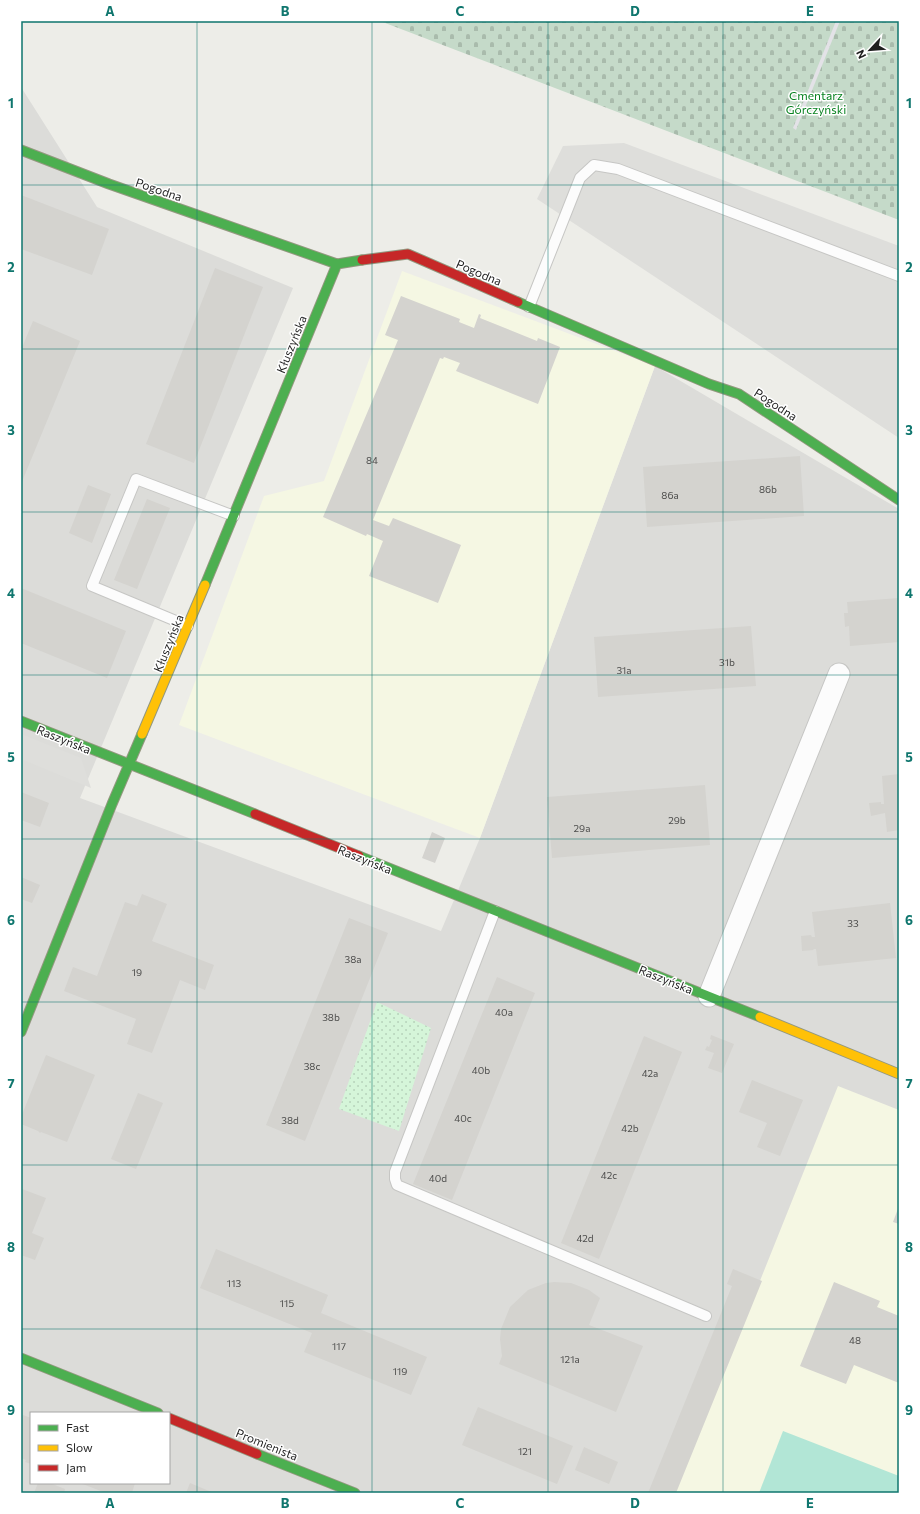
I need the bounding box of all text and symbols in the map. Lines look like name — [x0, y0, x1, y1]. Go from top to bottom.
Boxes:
text: A — [105, 3, 115, 19]
text: B — [281, 3, 290, 19]
text: C — [456, 3, 465, 19]
text: D — [630, 3, 640, 19]
text: E — [806, 3, 814, 19]
north arrow — [850, 30, 890, 70]
text: N — [853, 48, 868, 61]
park label: Cmentarz Górczyński — [786, 88, 846, 116]
text: 1 — [8, 95, 14, 111]
text: 1 — [906, 95, 912, 111]
street label: Pogodna — [134, 175, 184, 203]
street label: Pogodna — [454, 256, 504, 288]
text: 2 — [7, 259, 15, 275]
text: 2 — [905, 259, 913, 275]
street label: Kłuszyńska — [273, 313, 309, 375]
street label: Pogodna — [752, 385, 800, 423]
text: 3 — [7, 422, 15, 438]
text: 3 — [905, 422, 913, 438]
house number: 84 — [366, 454, 378, 466]
house number: 86b — [759, 483, 777, 495]
house number: 86a — [661, 489, 679, 501]
text: 4 — [7, 585, 15, 601]
text: 4 — [905, 585, 913, 601]
street label: Kłuszyńska — [150, 612, 186, 674]
house number: 31b — [719, 656, 735, 668]
house number: 31a — [616, 664, 632, 676]
street label: Raszyńska — [35, 722, 93, 756]
text: 5 — [7, 749, 15, 765]
text: 5 — [905, 749, 913, 765]
house number: 29b — [668, 814, 686, 826]
house number: 29a — [574, 822, 590, 834]
street label: Raszyńska — [336, 842, 394, 876]
text: 6 — [7, 912, 15, 928]
text: 6 — [905, 912, 913, 928]
house number: 33 — [847, 917, 859, 929]
house number: 38a — [344, 953, 362, 965]
street label: Raszyńska — [637, 962, 695, 996]
house number: 19 — [132, 966, 142, 978]
house number: 40a — [495, 1006, 513, 1018]
house number: 38b — [322, 1011, 340, 1023]
house number: 38c — [304, 1060, 320, 1072]
house number: 40b — [472, 1064, 490, 1076]
house number: 42a — [642, 1067, 658, 1079]
text: 7 — [7, 1075, 15, 1091]
text: 7 — [905, 1075, 913, 1091]
house number: 40c — [454, 1112, 472, 1124]
house number: 38d — [281, 1114, 299, 1126]
house number: 42b — [621, 1122, 639, 1134]
house number: 42c — [601, 1169, 617, 1181]
house number: 40d — [429, 1172, 447, 1184]
house number: 42d — [576, 1232, 594, 1244]
text: 8 — [7, 1239, 15, 1255]
text: 8 — [905, 1239, 913, 1255]
house number: 113 — [227, 1277, 241, 1289]
house number: 115 — [280, 1297, 294, 1309]
house number: 48 — [849, 1334, 861, 1346]
house number: 117 — [332, 1340, 346, 1352]
house number: 121a — [560, 1353, 580, 1365]
house number: 119 — [393, 1365, 407, 1377]
text: 9 — [7, 1402, 15, 1418]
text: 9 — [905, 1402, 913, 1418]
legend — [30, 1412, 170, 1484]
text: Fast — [66, 1420, 89, 1434]
street label: Promienista — [234, 1425, 300, 1463]
text: Slow — [66, 1440, 93, 1454]
house number: 121 — [518, 1445, 532, 1457]
text: Jam — [66, 1460, 86, 1475]
text: A — [105, 1495, 115, 1511]
text: B — [281, 1495, 290, 1511]
text: C — [456, 1495, 465, 1511]
text: D — [630, 1495, 640, 1511]
text: E — [806, 1495, 814, 1511]

